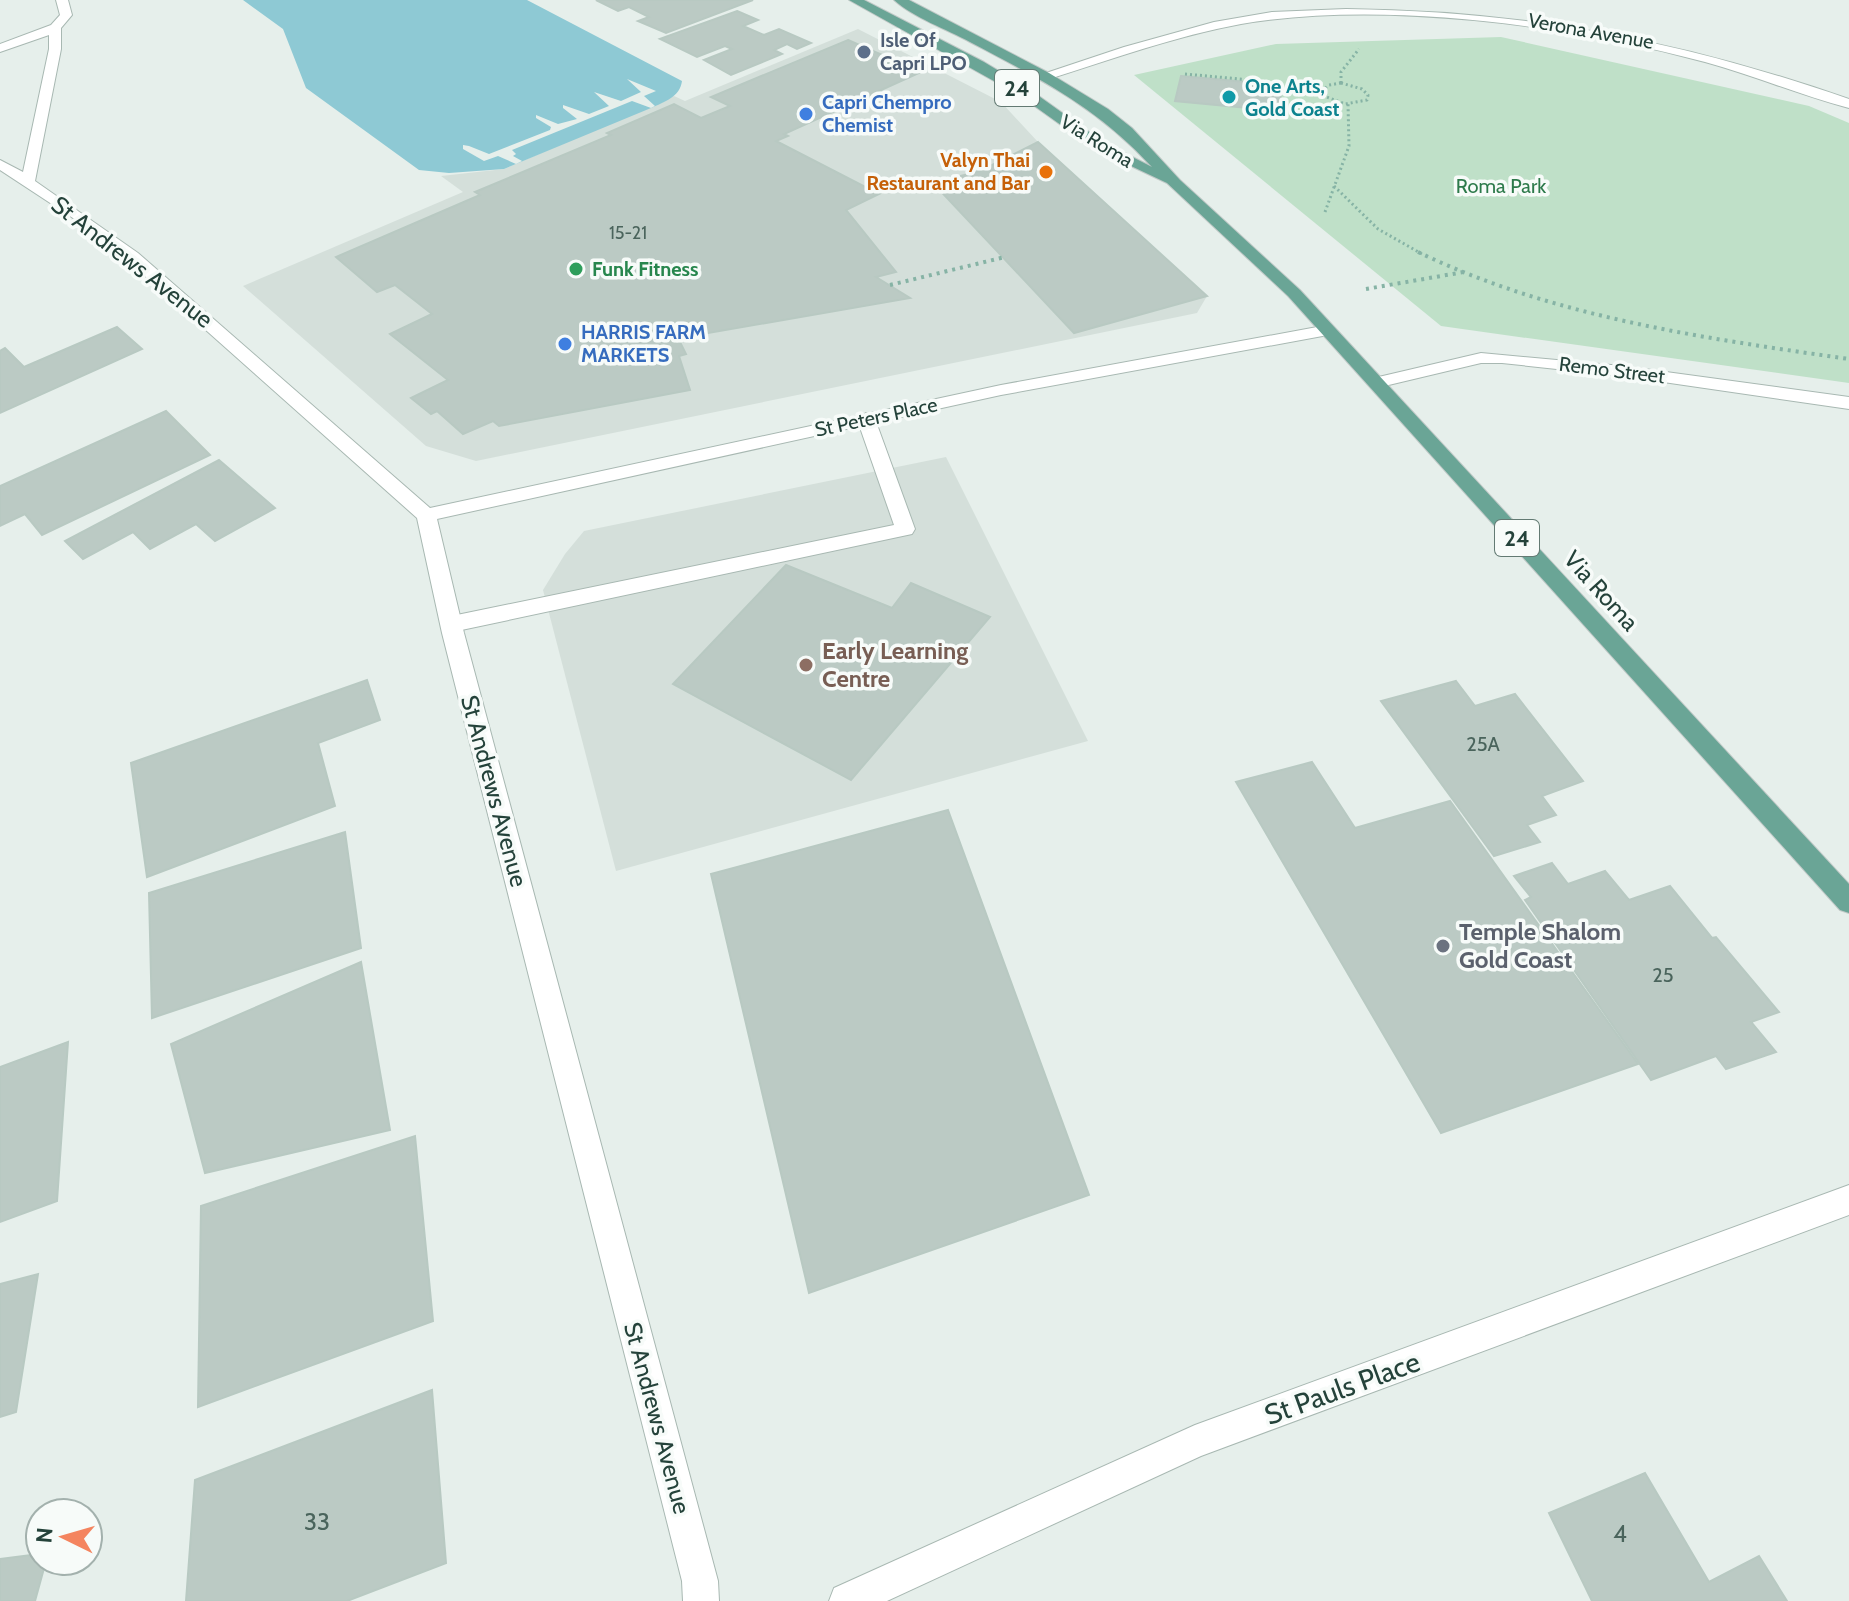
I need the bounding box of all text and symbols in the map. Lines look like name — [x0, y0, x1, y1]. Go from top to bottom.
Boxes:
street label: Verona Avenue — [1526, 8, 1656, 54]
place label: Isle Of Capri LPO — [880, 28, 967, 75]
marker: Isle Of Capri LPO — [855, 43, 873, 61]
road number: 24 — [995, 70, 1039, 106]
place label: One Arts, Gold Coast — [1245, 74, 1339, 121]
marker: One Arts, Gold Coast — [1220, 88, 1238, 106]
place label: Capri Chempro Chemist — [822, 90, 952, 137]
marker: Capri Chempro Chemist — [797, 105, 815, 123]
street label: Via Roma — [1056, 109, 1138, 173]
place label: Valyn Thai Restaurant and Bar — [867, 148, 1030, 195]
marker: Valyn Thai Restaurant and Bar — [1037, 163, 1055, 181]
park label: Roma Park — [1456, 174, 1546, 198]
street label: St Andrews Avenue — [46, 190, 219, 334]
house number: 15-21 — [609, 222, 647, 244]
place label: Funk Fitness — [592, 257, 698, 281]
marker: Funk Fitness — [567, 260, 585, 278]
place label: HARRIS FARM MARKETS — [581, 320, 706, 367]
marker: HARRIS FARM MARKETS — [556, 335, 574, 353]
street label: Remo Street — [1558, 352, 1666, 388]
street label: St Peters Place — [812, 392, 940, 442]
road number: 24 — [1495, 520, 1539, 556]
street label: Via Roma — [1558, 545, 1645, 637]
place label: Early Learning Centre — [822, 636, 968, 693]
marker: Early Learning Centre — [797, 656, 815, 674]
street label: St Andrews Avenue — [455, 692, 534, 890]
house number: 25A — [1466, 732, 1500, 756]
place label: Temple Shalom Gold Coast — [1459, 917, 1621, 974]
marker: Temple Shalom Gold Coast — [1434, 937, 1452, 955]
house number: 25 — [1652, 963, 1674, 987]
street label: St Andrews Avenue — [618, 1319, 697, 1517]
street label: St Pauls Place — [1260, 1344, 1424, 1432]
north arrow — [24, 1497, 104, 1577]
house number: 33 — [304, 1507, 330, 1536]
house number: 4 — [1613, 1519, 1627, 1548]
text: N — [30, 1526, 59, 1544]

